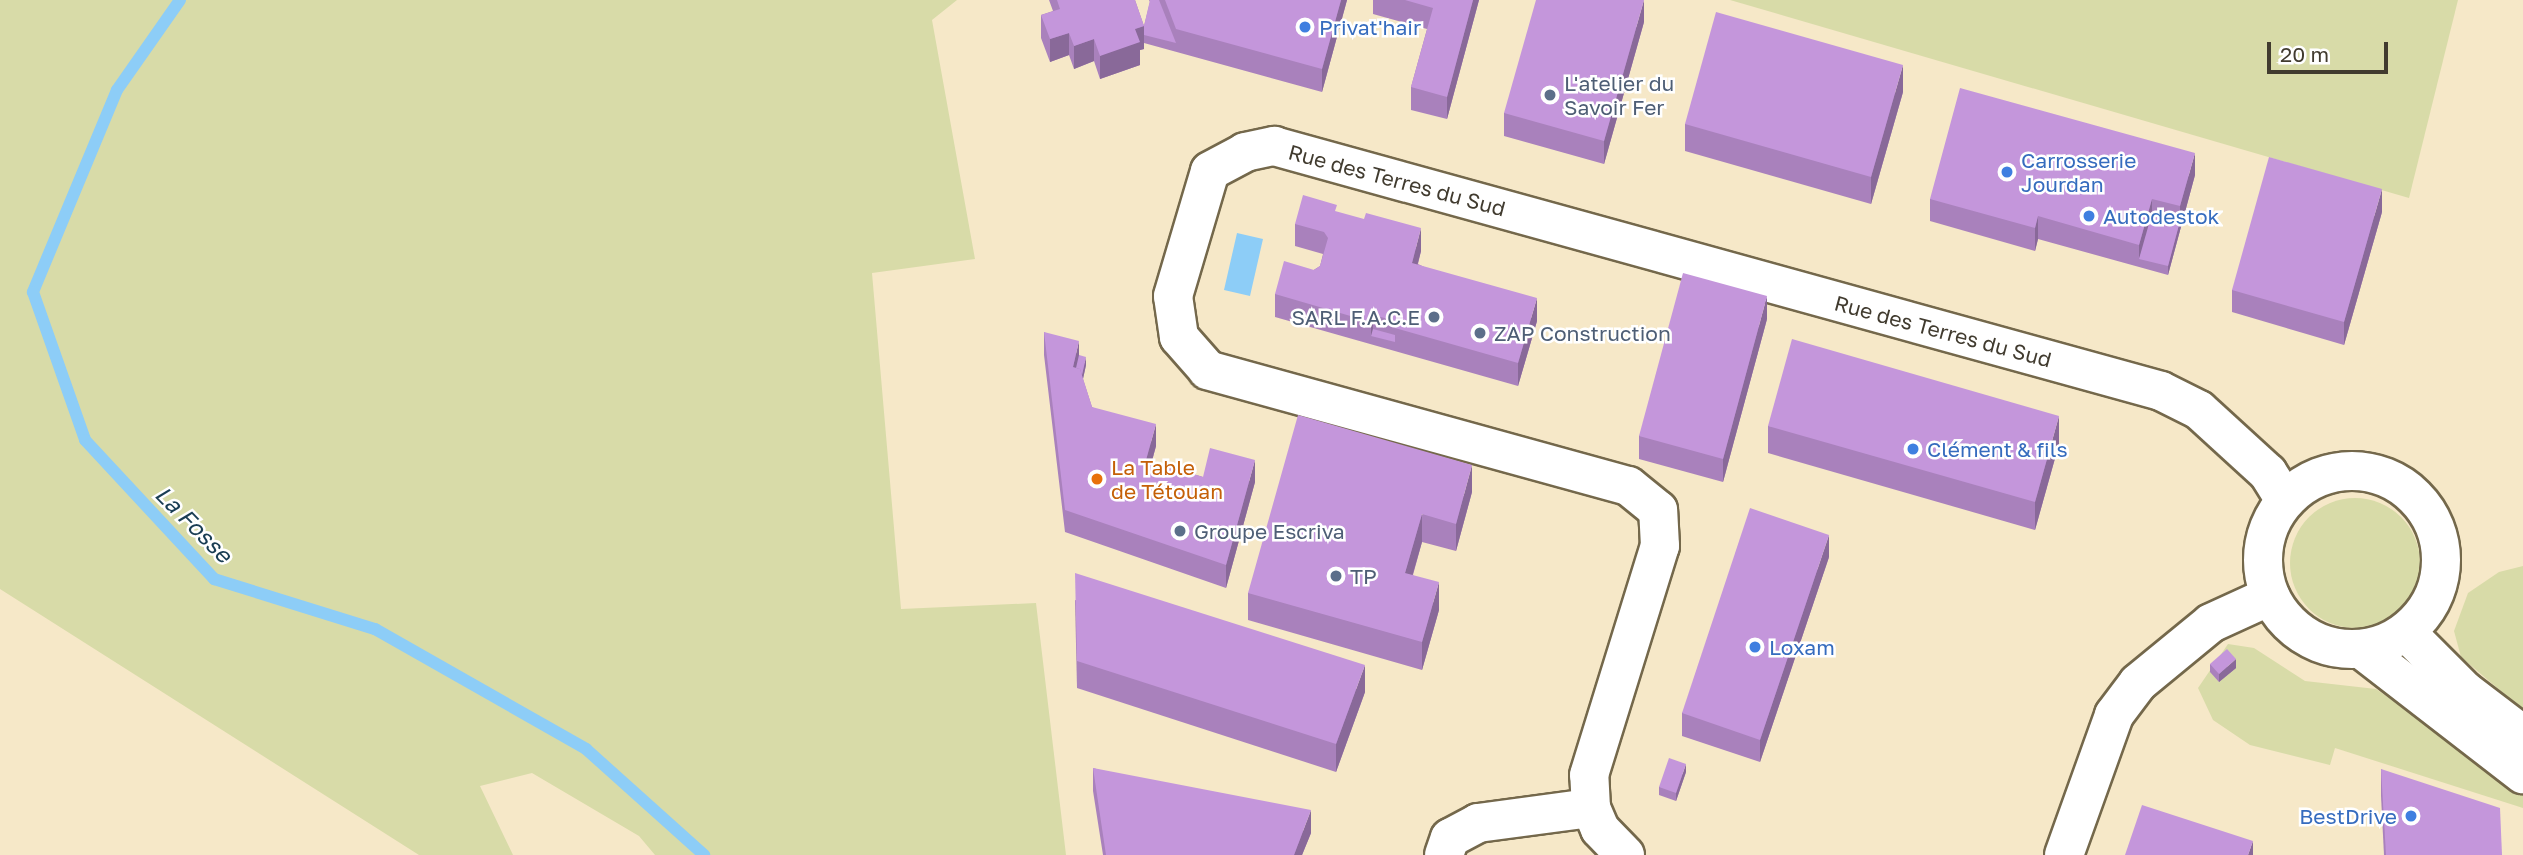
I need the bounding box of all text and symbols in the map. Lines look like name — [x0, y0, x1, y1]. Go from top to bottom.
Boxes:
place label: Privat'hair — [1319, 14, 1421, 40]
marker: Privat'hair — [1297, 19, 1313, 35]
scale bar — [2271, 28, 2392, 72]
text: 20 m — [2280, 41, 2329, 67]
place label: L'atelier du Savoir Fer — [1564, 70, 1674, 120]
marker: L'atelier du Savoir Fer — [1542, 87, 1558, 103]
street label: Rue des Terres du Sud — [1286, 139, 1508, 221]
place label: Carrosserie Jourdan — [2021, 147, 2136, 197]
marker: Carrosserie Jourdan — [1999, 164, 2015, 180]
place label: Autodestok — [2103, 203, 2219, 229]
marker: Autodestok — [2081, 208, 2097, 224]
street label: Rue des Terres du Sud — [1832, 290, 2054, 372]
place label: SARL F.A.C.E — [1292, 304, 1420, 330]
marker: SARL F.A.C.E — [1426, 309, 1442, 325]
place label: ZAP Construction — [1494, 320, 1671, 346]
marker: ZAP Construction — [1472, 325, 1488, 341]
place label: Clément & fils — [1927, 436, 2068, 462]
marker: Clément & fils — [1905, 441, 1921, 457]
place label: La Table de Tétouan — [1111, 454, 1223, 504]
marker: La Table de Tétouan — [1089, 471, 1105, 487]
water label: La Fosse — [150, 480, 238, 568]
place label: Groupe Escriva — [1194, 518, 1345, 544]
marker: Groupe Escriva — [1172, 523, 1188, 539]
place label: TP — [1350, 563, 1377, 589]
marker: TP — [1328, 568, 1344, 584]
place label: Loxam — [1769, 634, 1835, 660]
marker: Loxam — [1747, 639, 1763, 655]
place label: BestDrive — [2299, 803, 2397, 829]
marker: BestDrive — [2403, 808, 2419, 824]

